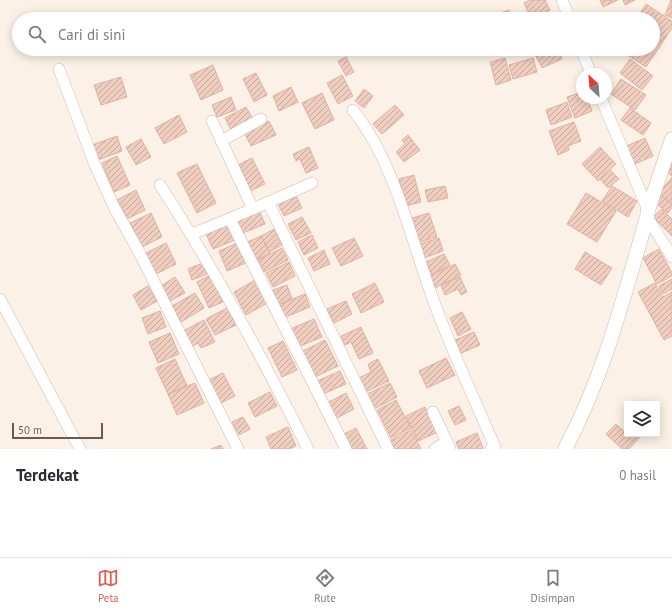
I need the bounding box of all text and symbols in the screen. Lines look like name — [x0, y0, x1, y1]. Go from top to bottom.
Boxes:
search box — [12, 12, 660, 56]
icon: search — [26, 23, 48, 45]
text: Cari di sini — [58, 25, 126, 44]
north arrow — [576, 68, 612, 104]
map controls — [624, 401, 660, 437]
button: layers — [624, 401, 660, 437]
scale bar — [12, 421, 103, 440]
text: 50 m — [18, 423, 42, 437]
text: Terdekat — [16, 464, 79, 486]
text: 0 hasil — [619, 467, 656, 484]
tab: Peta — [97, 567, 119, 605]
tab: Rute — [314, 567, 336, 605]
tab: Disimpan — [531, 567, 575, 605]

